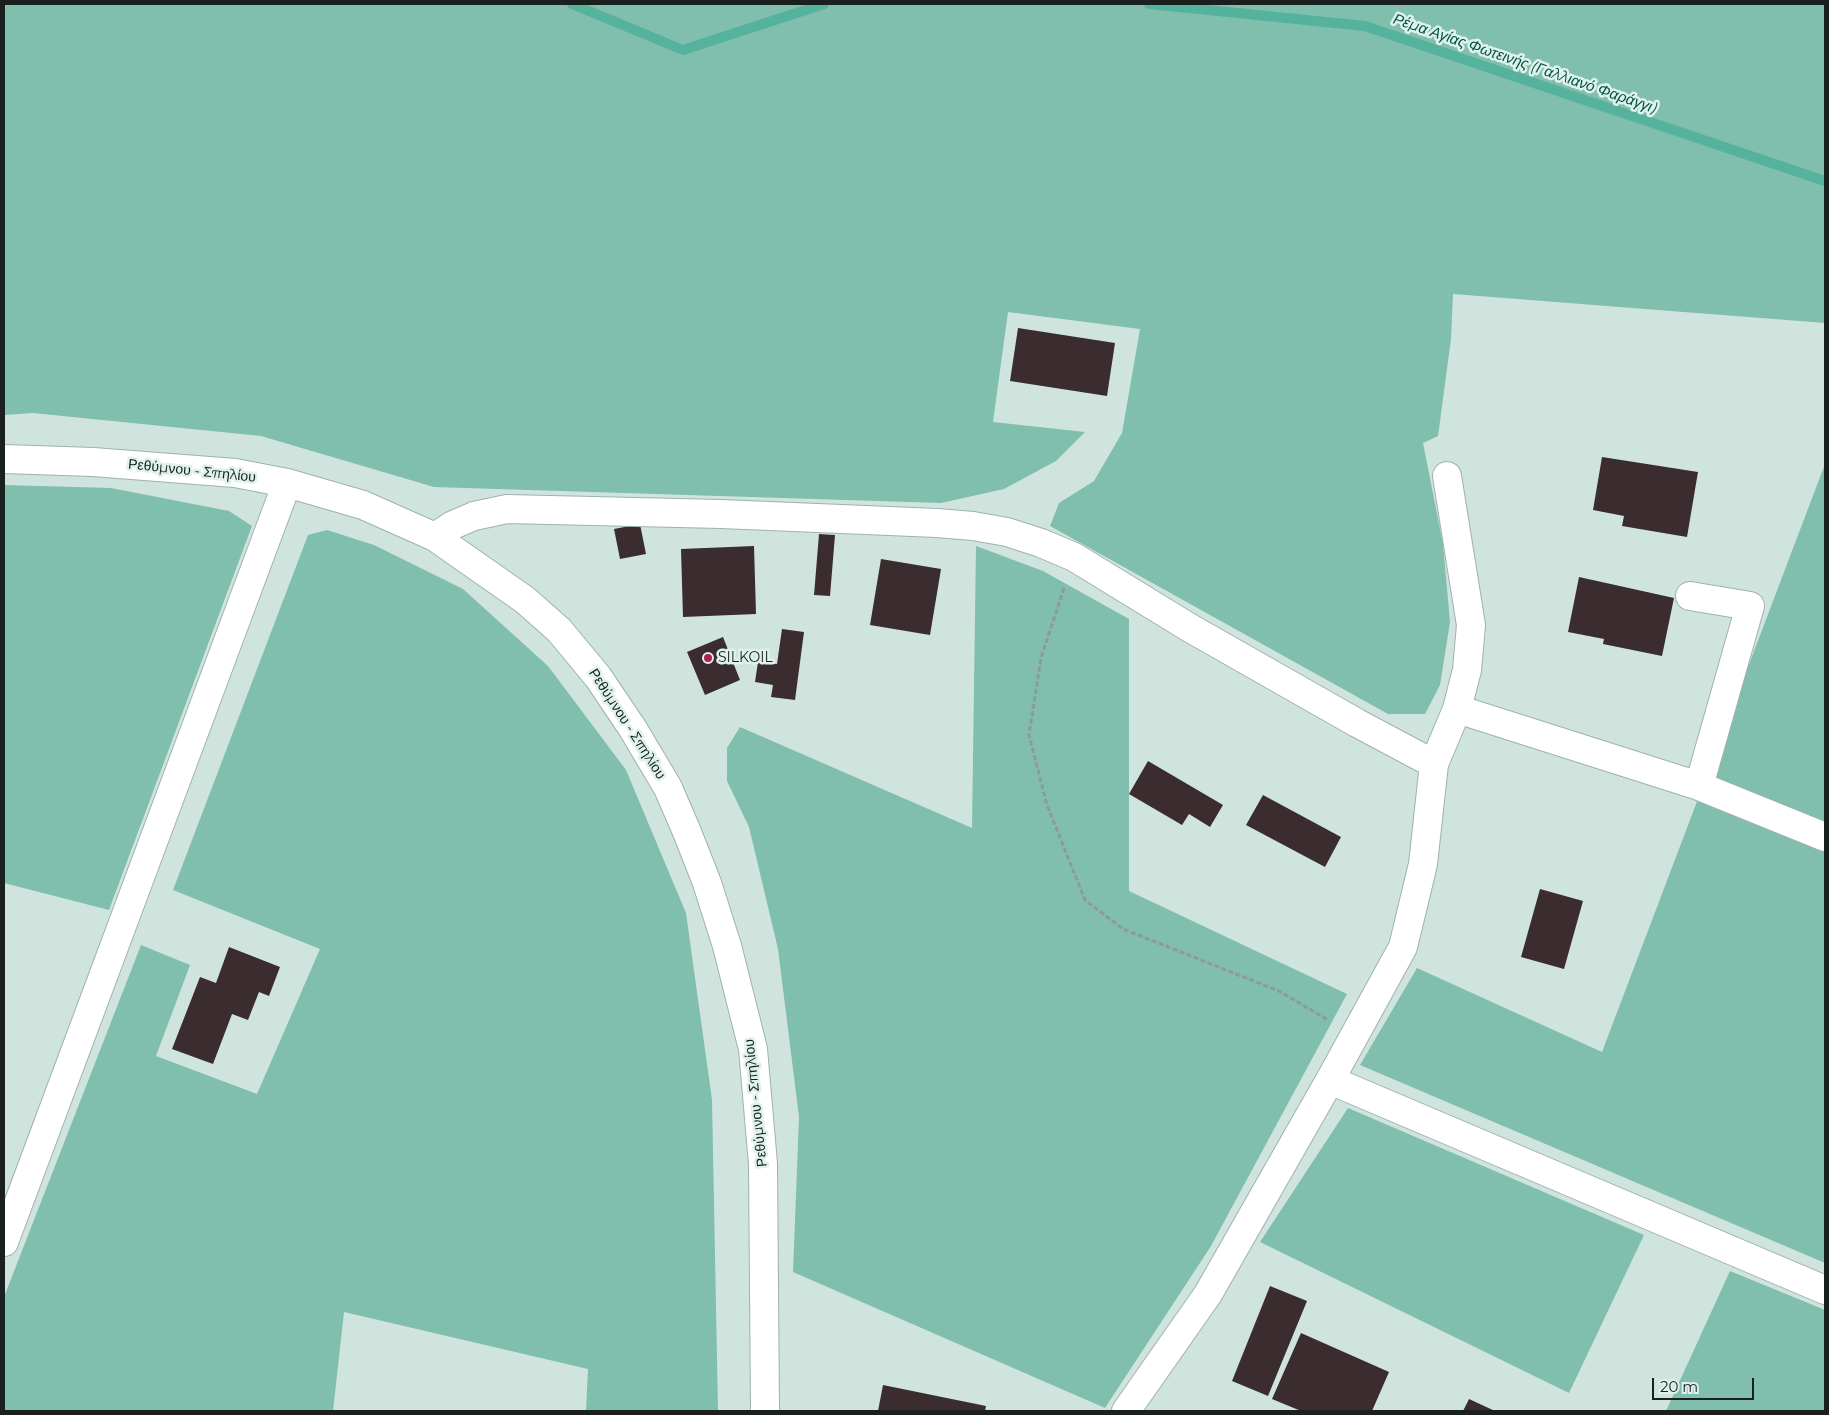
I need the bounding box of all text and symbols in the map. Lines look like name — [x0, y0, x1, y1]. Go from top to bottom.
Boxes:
water label: Ρέμα Αγίας Φωτεινής (Γαλλιανό Φαράγγι) — [1391, 10, 1659, 118]
street label: Ρεθύμνου - Σπηλίου — [127, 456, 257, 486]
place label: SILKOIL — [718, 650, 773, 666]
marker: SILKOIL — [702, 652, 714, 664]
street label: Ρεθύμνου - Σπηλίου — [585, 666, 669, 782]
street label: Ρεθύμνου - Σπηλίου — [741, 1038, 771, 1168]
scale bar — [1654, 1368, 1756, 1400]
text: 20 m — [1660, 1377, 1698, 1396]

